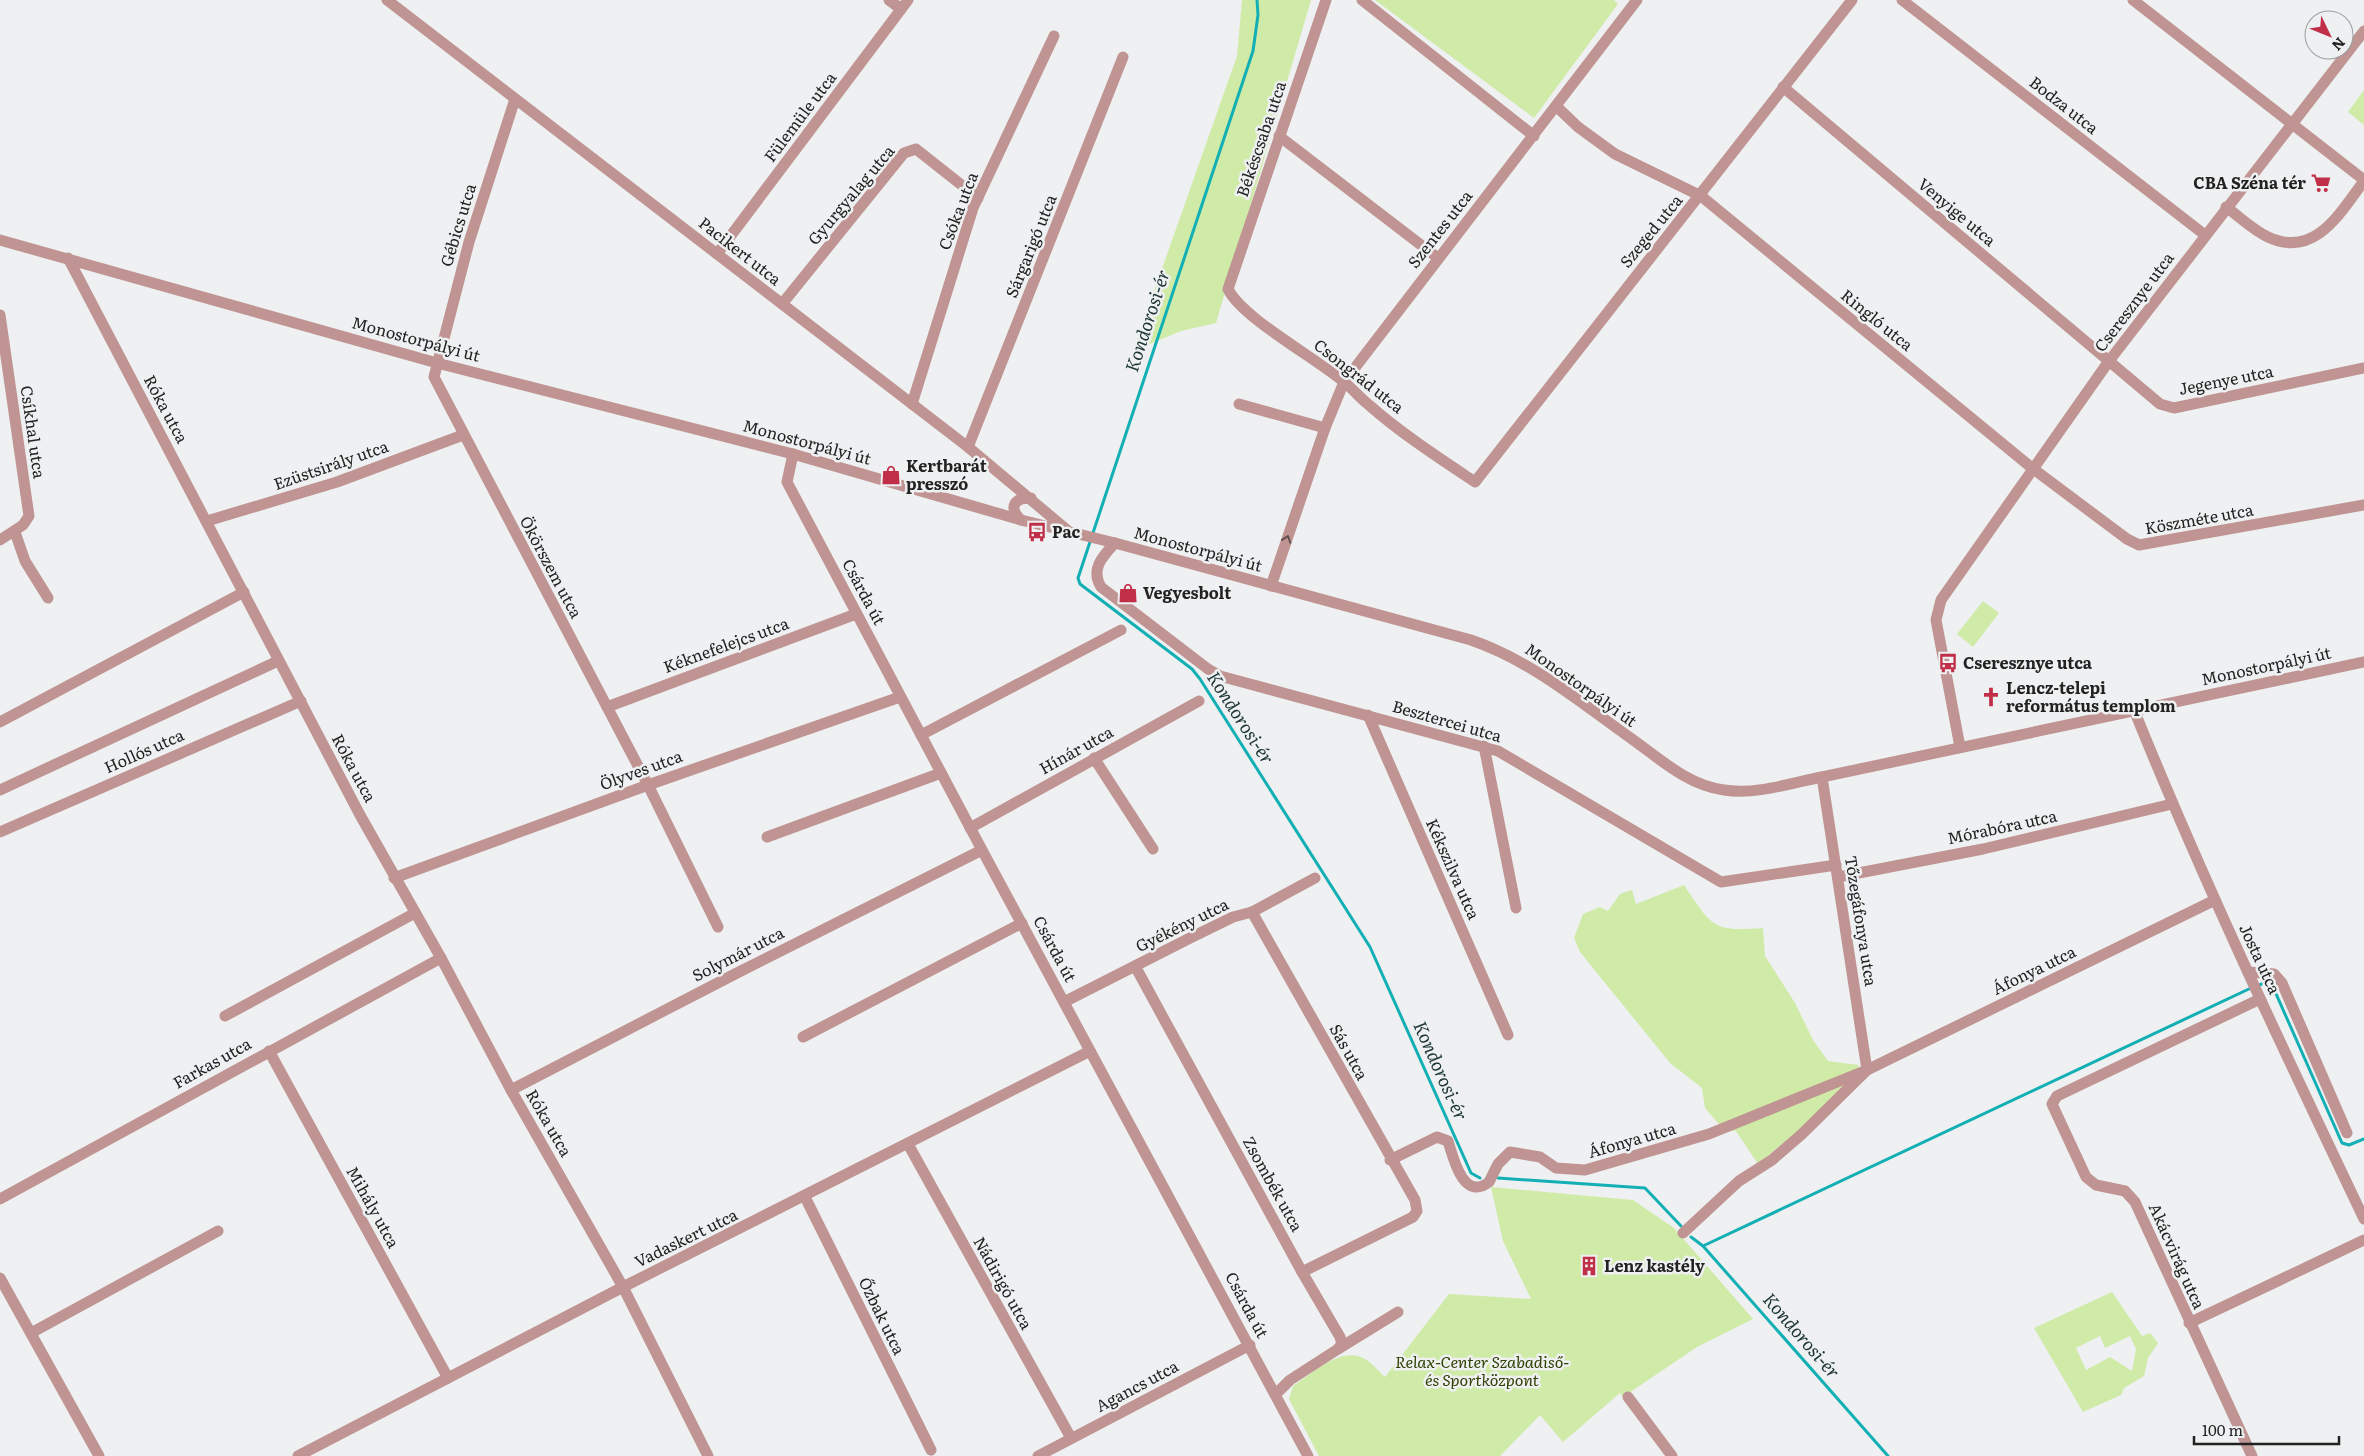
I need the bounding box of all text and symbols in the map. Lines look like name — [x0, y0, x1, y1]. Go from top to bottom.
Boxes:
north arrow — [2304, 10, 2354, 60]
text: N — [2328, 33, 2351, 56]
street label: Fülemüle utca — [757, 66, 841, 167]
street label: Bodza utca — [2025, 70, 2105, 139]
street label: Békéscsaba utca — [1229, 77, 1291, 200]
street label: Gyurgyalag utca — [801, 139, 900, 250]
street label: Csóka utca — [931, 168, 983, 253]
place label: CBA Széna tér — [2193, 170, 2306, 194]
street label: Venyige utca — [1913, 171, 2002, 251]
supermarket icon: CBA Széna tér — [2310, 172, 2332, 194]
street label: Gébics utca — [433, 180, 481, 269]
street label: Szentes utca — [1401, 184, 1478, 272]
street label: Szeged utca — [1613, 188, 1688, 272]
street label: Sárgarigó utca — [998, 190, 1062, 301]
street label: Pacikert utca — [694, 210, 787, 290]
street label: Cseresznye utca — [2088, 246, 2179, 356]
water label: Kondorosi-ér — [1117, 266, 1176, 375]
street label: Ringló utca — [1836, 283, 1919, 356]
street label: Monostorpályi út — [349, 309, 484, 367]
street label: Csongrád utca — [1309, 332, 1410, 418]
street label: Jegenye utca — [2176, 358, 2276, 400]
street label: Róka utca — [139, 370, 195, 447]
street label: Csíkhal utca — [16, 384, 52, 480]
street label: Monostorpályi út — [740, 412, 875, 470]
street label: Ezüstsirály utca — [270, 433, 392, 495]
place label: Kertbarát presszó — [906, 453, 987, 495]
shop icon: Kertbarát presszó — [880, 464, 902, 486]
street label: Köszméte utca — [2143, 497, 2255, 539]
street label: Ökörszem utca — [515, 511, 589, 622]
place label: Pac — [1052, 519, 1081, 543]
street label: Monostorpályi út — [1131, 519, 1266, 577]
bus stop icon: Pac — [1026, 521, 1048, 543]
one-way arrow — [1281, 536, 1291, 544]
street label: Csárda út — [837, 554, 893, 629]
place label: Vegyesbolt — [1143, 580, 1231, 604]
shop icon: Vegyesbolt — [1117, 582, 1139, 604]
street label: Kéknefelejcs utca — [660, 610, 792, 678]
street label: Monostorpályi út — [1521, 636, 1643, 732]
street label: Monostorpályi út — [2199, 639, 2333, 690]
place label: Cseresznye utca — [1963, 650, 2093, 674]
bus stop icon: Cseresznye utca — [1937, 652, 1959, 674]
water label: Kondorosi-ér — [1201, 665, 1281, 769]
place label: Lencz-telepi református templom — [2006, 675, 2176, 717]
church icon: Lencz-telepi református templom — [1980, 686, 2002, 708]
street label: Besztercei utca — [1390, 693, 1505, 747]
street label: Hínár utca — [1034, 719, 1117, 779]
street label: Hollós utca — [100, 722, 188, 778]
street label: Róka utca — [327, 729, 383, 806]
street label: Ölyves utca — [596, 743, 686, 795]
street label: Mórabóra utca — [1945, 803, 2059, 849]
street label: Kékszilva utca — [1421, 814, 1487, 923]
street label: Tőzegáfonya utca — [1840, 854, 1884, 988]
street label: Gyékény utca — [1131, 891, 1233, 957]
street label: Csárda út — [1028, 911, 1084, 986]
street label: Josta utca — [2234, 919, 2288, 998]
street label: Solymár utca — [687, 920, 788, 987]
street label: Áfonya utca — [1988, 938, 2080, 1000]
water label: Kondorosi-ér — [1408, 1017, 1475, 1124]
street label: Sás utca — [1325, 1019, 1375, 1084]
street label: Farkas utca — [168, 1031, 255, 1094]
street label: Róka utca — [521, 1084, 579, 1161]
street label: Áfonya utca — [1585, 1115, 1679, 1163]
street label: Zsombék utca — [1238, 1132, 1310, 1236]
street label: Mihály utca — [341, 1161, 406, 1252]
street label: Akácvirág utca — [2144, 1199, 2212, 1313]
street label: Vadaskert utca — [630, 1202, 742, 1273]
street label: Nádirigó utca — [968, 1232, 1040, 1334]
place label: Lenz kastély — [1604, 1253, 1705, 1277]
building icon: Lenz kastély — [1578, 1255, 1600, 1277]
street label: Csárda út — [1220, 1267, 1276, 1342]
street label: Őzbak utca — [854, 1273, 912, 1359]
water label: Kondorosi-ér — [1757, 1286, 1847, 1384]
park label: Relax-Center Szabadiső- és Sportközpont — [1395, 1349, 1569, 1391]
street label: Agancs utca — [1091, 1353, 1182, 1417]
scale bar — [2194, 1414, 2339, 1446]
text: 100 m — [2202, 1418, 2243, 1441]

